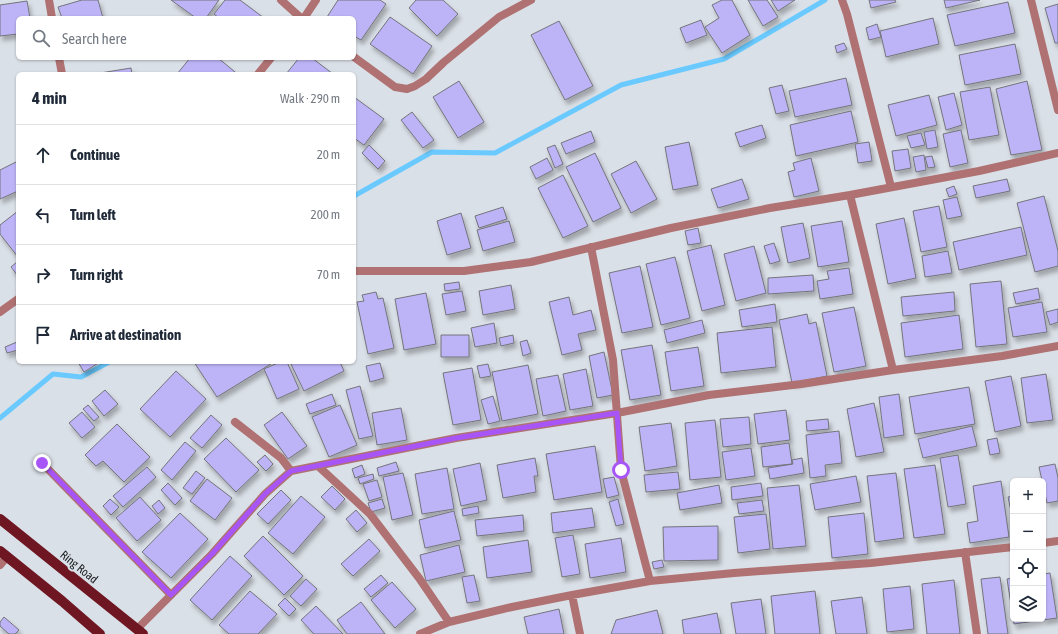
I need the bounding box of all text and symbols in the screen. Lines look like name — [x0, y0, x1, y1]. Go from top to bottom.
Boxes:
search box — [16, 16, 356, 60]
icon: search — [30, 27, 52, 49]
text: Search here — [62, 30, 127, 47]
text: 4 min — [32, 88, 67, 108]
text: Walk · 290 m — [280, 91, 340, 106]
icon: ahead — [32, 144, 54, 166]
text: Continue — [70, 146, 120, 163]
text: 20 m — [317, 147, 340, 162]
icon: left — [32, 204, 54, 226]
text: Turn left — [70, 206, 116, 223]
text: 200 m — [311, 207, 340, 222]
icon: right — [32, 264, 54, 286]
text: Turn right — [70, 266, 123, 283]
text: 70 m — [317, 267, 340, 282]
icon: arrive — [32, 324, 54, 346]
text: Arrive at destination — [70, 326, 181, 343]
route end — [33, 454, 51, 472]
route start — [612, 461, 630, 479]
map controls — [1010, 478, 1046, 622]
button: + — [1010, 478, 1046, 514]
button: − — [1010, 514, 1046, 550]
street label: Ring Road — [57, 548, 101, 586]
button: locate — [1010, 550, 1046, 586]
button: layers — [1010, 586, 1046, 622]

